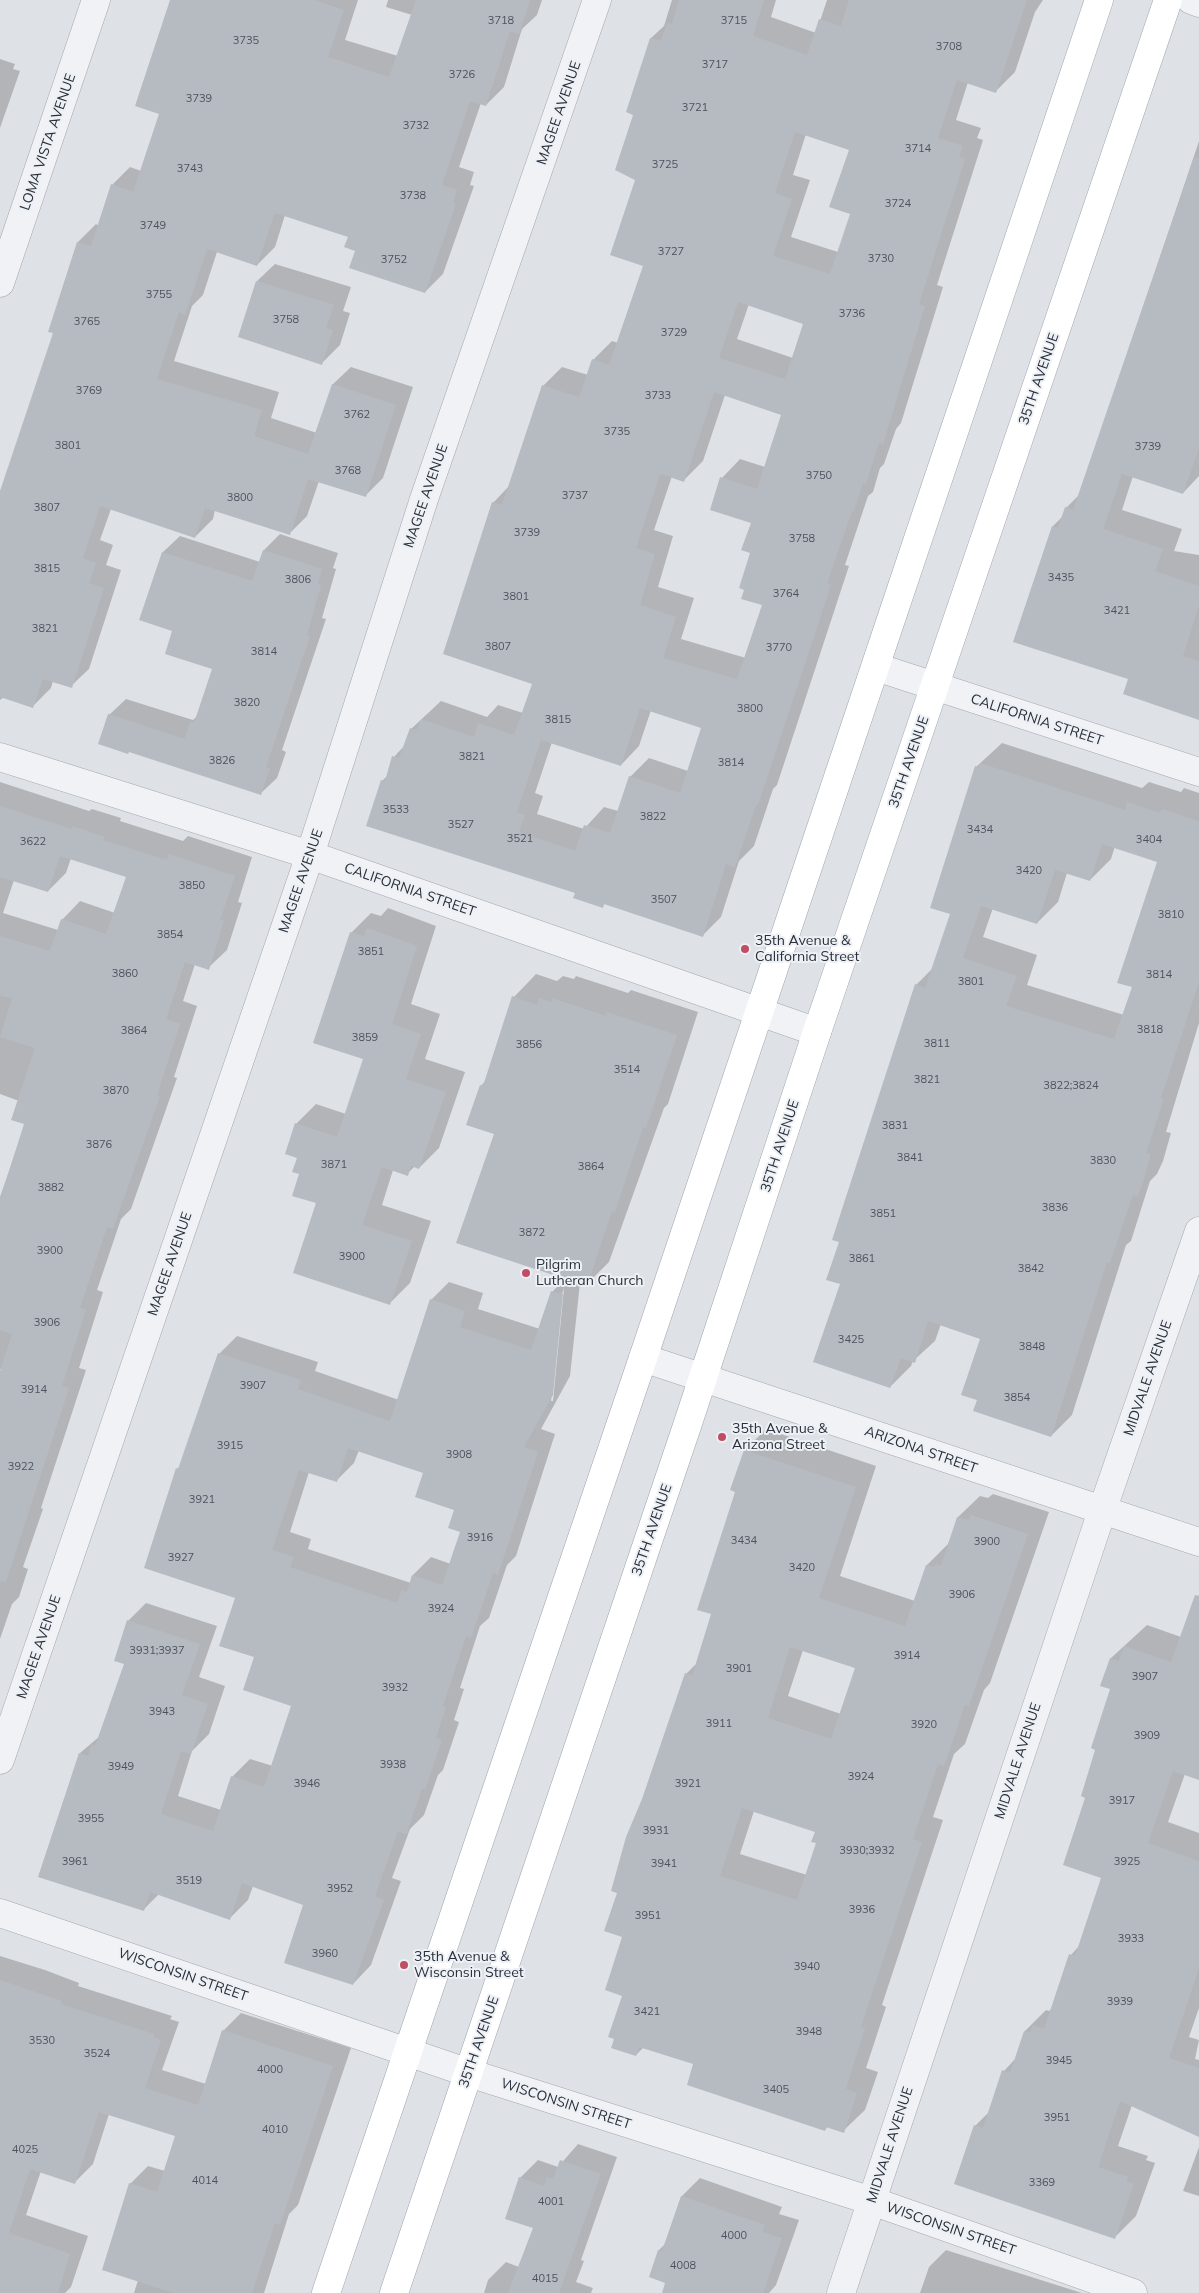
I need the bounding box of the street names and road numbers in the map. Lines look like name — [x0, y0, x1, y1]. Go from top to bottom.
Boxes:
street label: MAGEE AVENUE — [533, 59, 585, 167]
street label: LOMA VISTA AVENUE — [17, 71, 79, 213]
street label: 35TH AVENUE — [1015, 331, 1063, 427]
street label: MAGEE AVENUE — [400, 442, 452, 550]
street label: CALIFORNIA STREET — [969, 691, 1105, 749]
street label: 35TH AVENUE — [885, 714, 933, 810]
street label: MAGEE AVENUE — [275, 827, 327, 935]
street label: CALIFORNIA STREET — [342, 860, 478, 920]
street label: 35TH AVENUE — [757, 1098, 803, 1194]
street label: MAGEE AVENUE — [144, 1210, 196, 1318]
street label: MIDVALE AVENUE — [1120, 1318, 1176, 1438]
street label: ARIZONA STREET — [862, 1423, 980, 1477]
street label: 35TH AVENUE — [628, 1482, 676, 1578]
street label: MAGEE AVENUE — [13, 1593, 65, 1701]
street label: MIDVALE AVENUE — [991, 1701, 1045, 1821]
street label: WISCONSIN STREET — [116, 1945, 250, 2005]
street label: 35TH AVENUE — [455, 1994, 503, 2090]
street label: WISCONSIN STREET — [499, 2075, 633, 2133]
street label: MIDVALE AVENUE — [863, 2085, 917, 2205]
street label: WISCONSIN STREET — [884, 2199, 1018, 2259]

